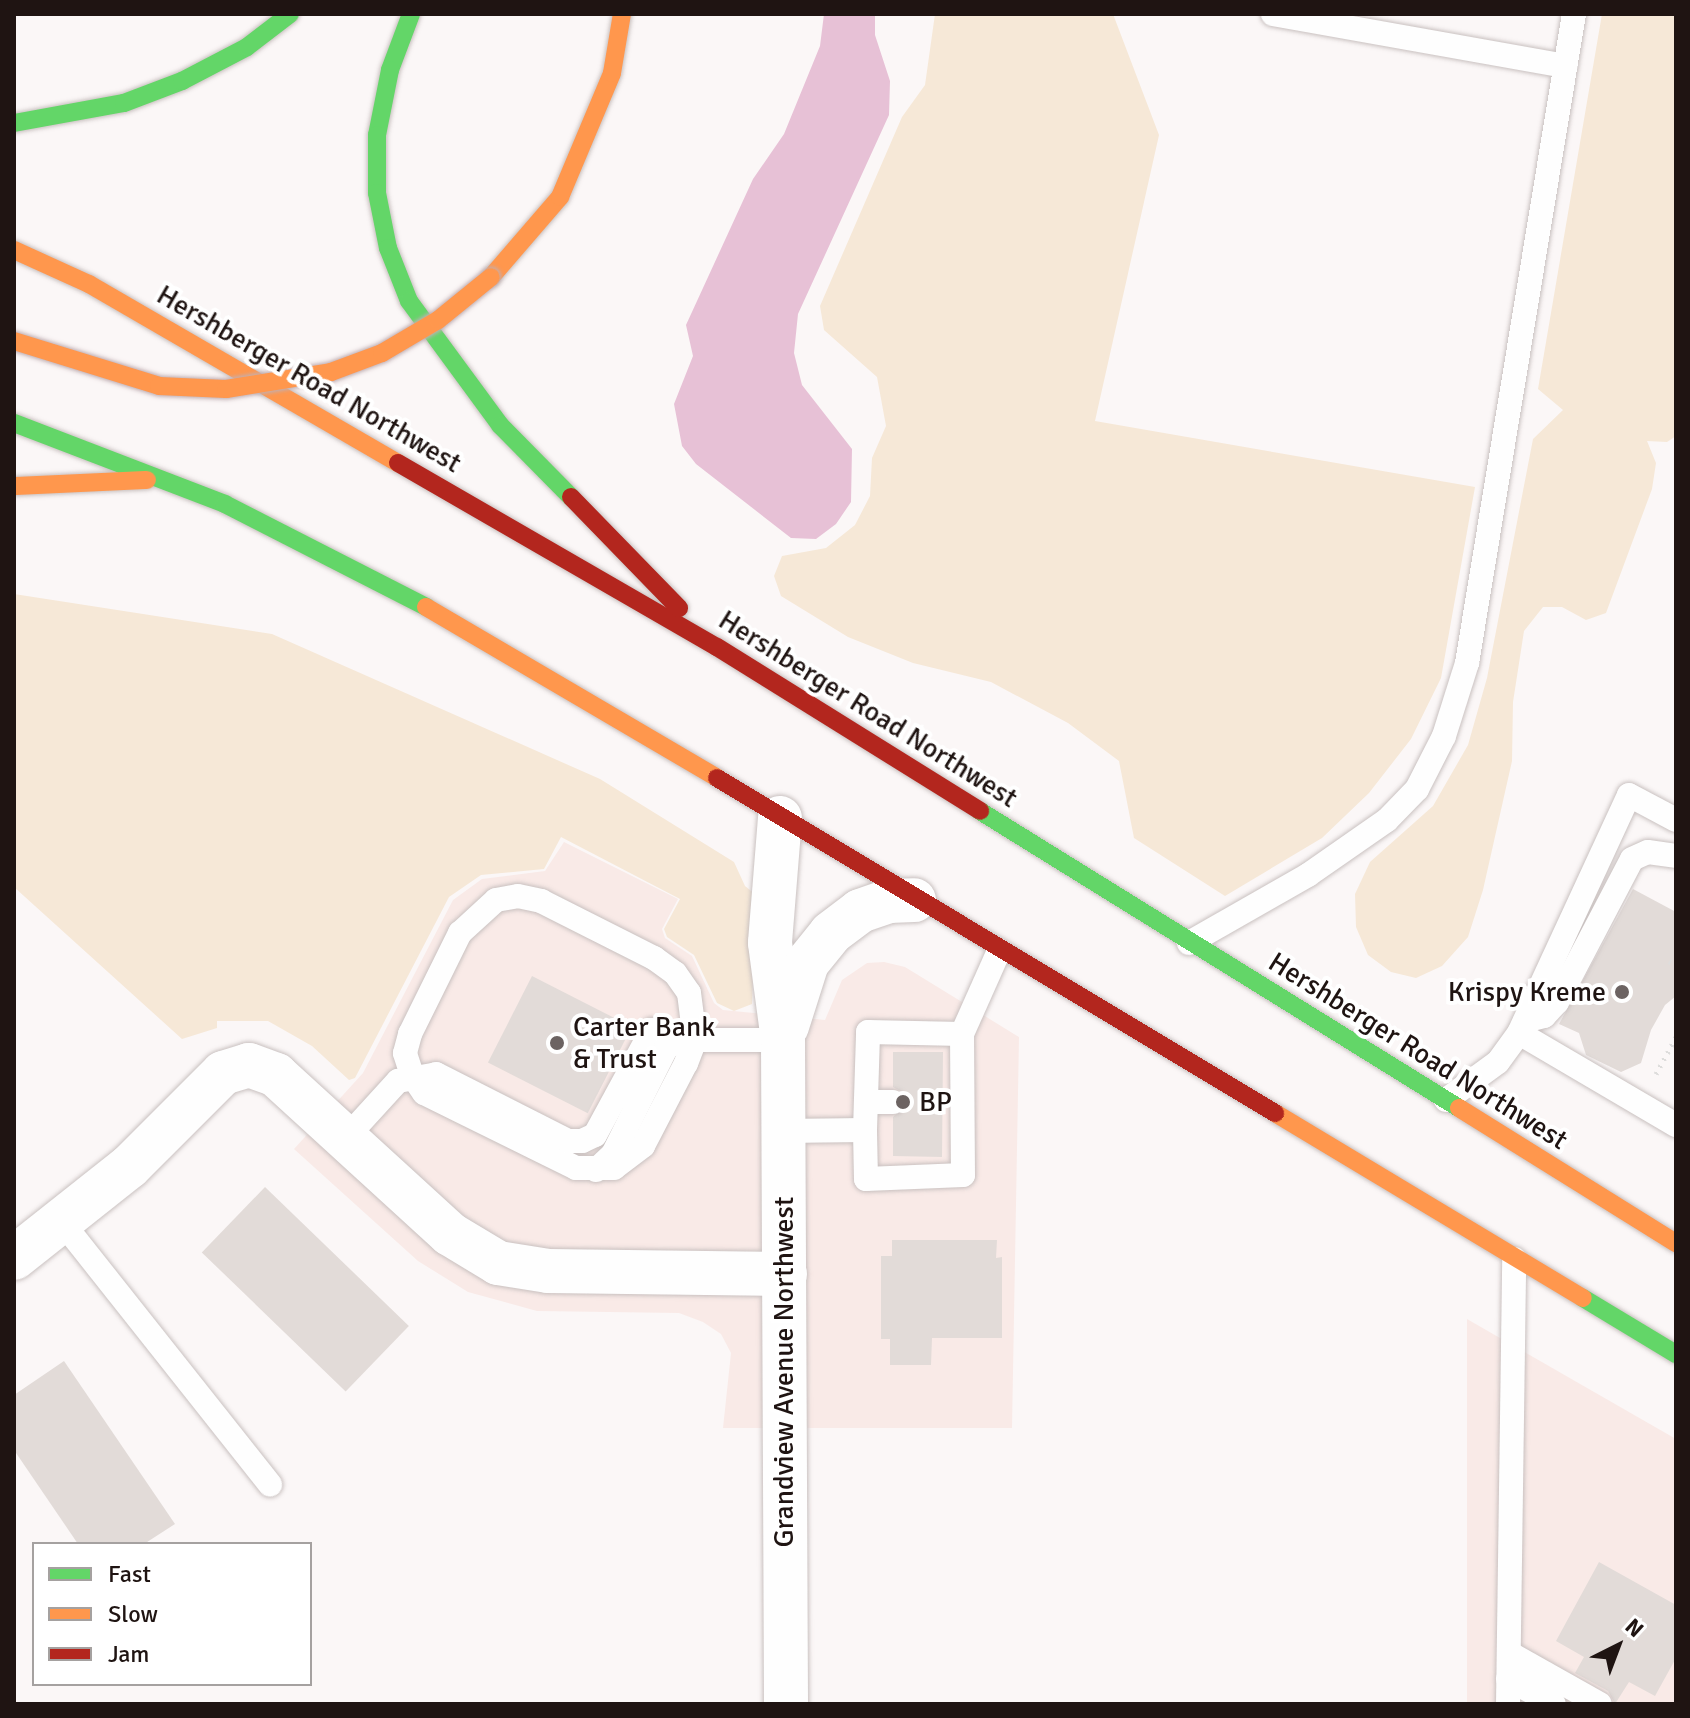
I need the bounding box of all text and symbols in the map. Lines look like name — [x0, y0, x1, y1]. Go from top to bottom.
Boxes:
street label: Hershberger Road Northwest — [151, 278, 467, 480]
street label: Hershberger Road Northwest — [712, 603, 1024, 815]
street label: Hershberger Road Northwest — [1262, 945, 1574, 1157]
place label: Krispy Kreme — [1448, 975, 1606, 1009]
marker: Krispy Kreme — [1613, 983, 1631, 1001]
place label: Carter Bank & Trust — [573, 1010, 715, 1076]
marker: Carter Bank & Trust — [548, 1034, 566, 1052]
place label: BP — [919, 1085, 952, 1119]
marker: BP — [894, 1093, 912, 1111]
street label: Grandview Avenue Northwest — [767, 1196, 801, 1548]
legend — [32, 1542, 312, 1686]
text: Fast — [108, 1559, 151, 1589]
text: Slow — [108, 1599, 158, 1629]
north arrow — [1578, 1606, 1658, 1686]
text: N — [1620, 1613, 1649, 1643]
text: Jam — [108, 1639, 149, 1669]

